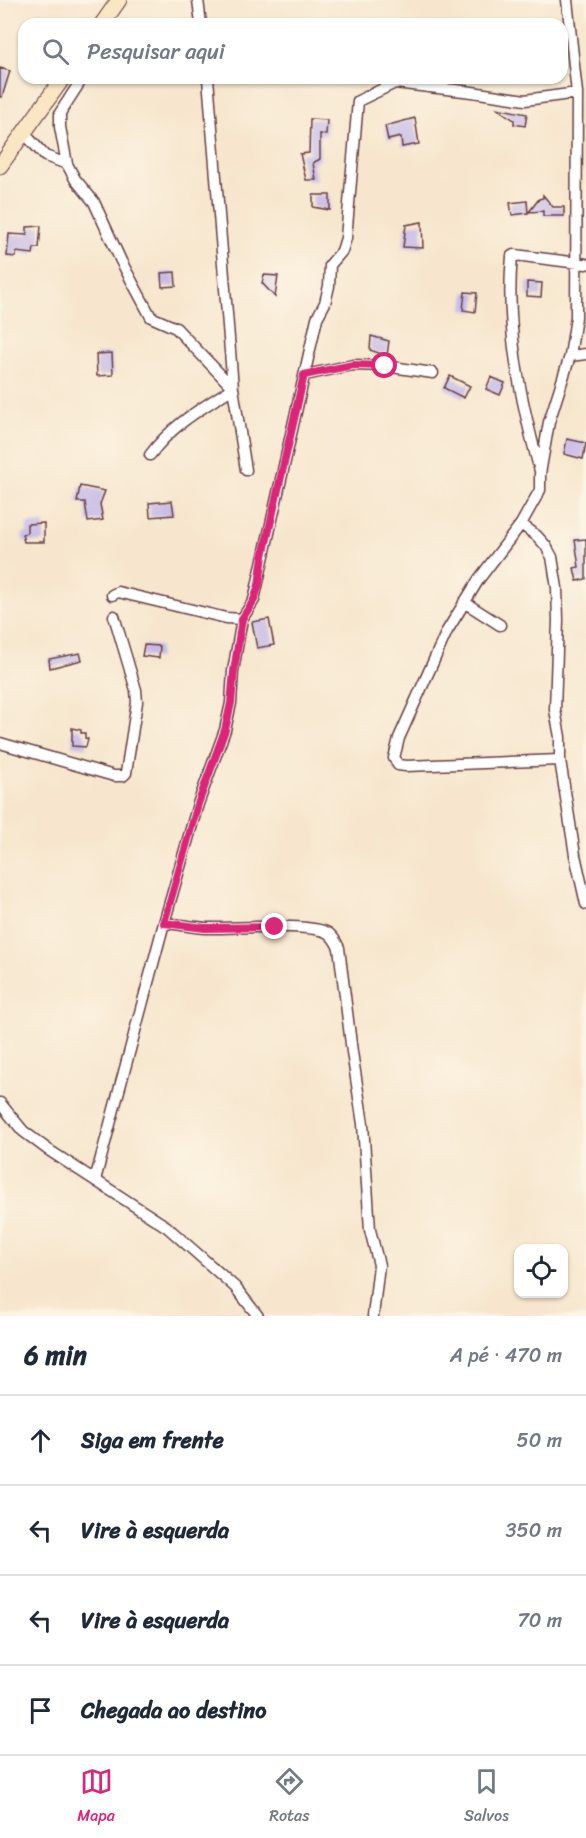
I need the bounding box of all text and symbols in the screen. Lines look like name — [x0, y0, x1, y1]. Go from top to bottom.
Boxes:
search box — [18, 18, 568, 84]
text: Pesquisar aqui — [87, 32, 225, 71]
icon: search — [39, 35, 72, 68]
route start — [371, 352, 397, 378]
route end — [261, 913, 287, 939]
map controls — [514, 1244, 568, 1298]
button: locate — [514, 1244, 568, 1298]
text: 6 min — [24, 1332, 87, 1378]
text: A pé · 470 m — [450, 1338, 562, 1373]
text: Siga em frente — [81, 1421, 224, 1460]
text: 50 m — [517, 1423, 562, 1458]
icon: ahead — [24, 1424, 57, 1457]
text: Vire à esquerda — [81, 1511, 229, 1550]
text: 350 m — [506, 1513, 562, 1548]
icon: left — [24, 1514, 57, 1547]
text: Vire à esquerda — [81, 1601, 229, 1640]
text: 70 m — [517, 1603, 562, 1638]
icon: left — [24, 1604, 57, 1637]
text: Chegada ao destino — [81, 1691, 266, 1730]
icon: arrive — [24, 1694, 57, 1727]
tab: Mapa — [77, 1765, 115, 1830]
tab: Rotas — [269, 1765, 310, 1830]
tab: Salvos — [464, 1765, 509, 1830]

